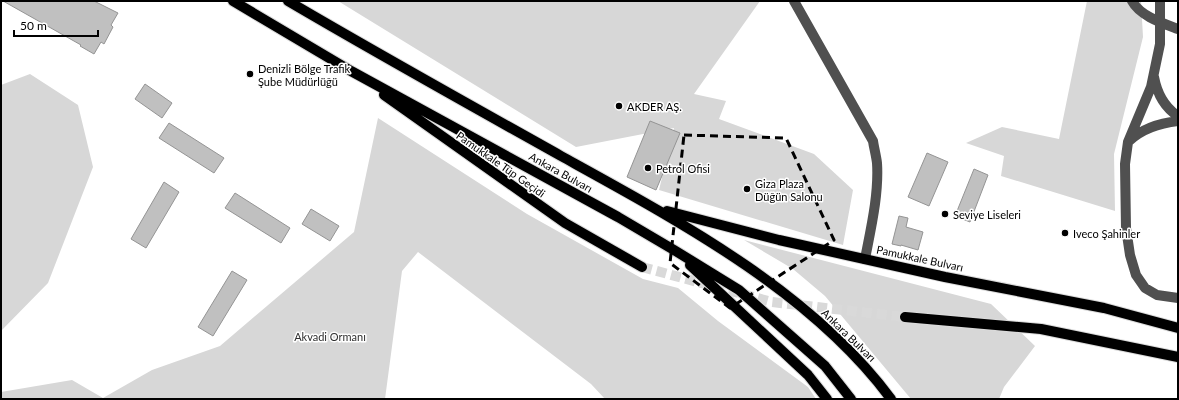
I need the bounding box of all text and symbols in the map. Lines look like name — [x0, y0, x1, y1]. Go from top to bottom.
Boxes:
scale bar — [14, 12, 98, 38]
text: 50 m — [20, 18, 47, 33]
place label: Denizli Bölge Trafik Şube Müdürlüğü — [258, 62, 351, 88]
marker: Denizli Bölge Trafik Şube Müdürlüğü — [245, 69, 255, 79]
place label: AKDER AŞ. — [627, 100, 682, 113]
marker: AKDER AŞ. — [614, 101, 624, 111]
street label: Pamukkale Tüp Geçidi — [454, 128, 548, 200]
street label: Ankara Bulvarı — [527, 149, 595, 195]
place label: Petrol Ofisi — [656, 162, 710, 175]
marker: Petrol Ofisi — [643, 163, 653, 173]
place label: Giza Plaza Düğün Salonu — [755, 177, 823, 203]
marker: Giza Plaza Düğün Salonu — [742, 184, 752, 194]
place label: Seviye Liseleri — [953, 208, 1021, 221]
marker: Seviye Liseleri — [940, 209, 950, 219]
place label: Iveco Şahinler — [1073, 227, 1140, 240]
marker: Iveco Şahinler — [1060, 228, 1070, 238]
street label: Pamukkale Bulvarı — [875, 242, 965, 274]
street label: Ankara Bulvarı — [819, 306, 879, 364]
park label: Akvadi Ormanı — [294, 330, 366, 343]

